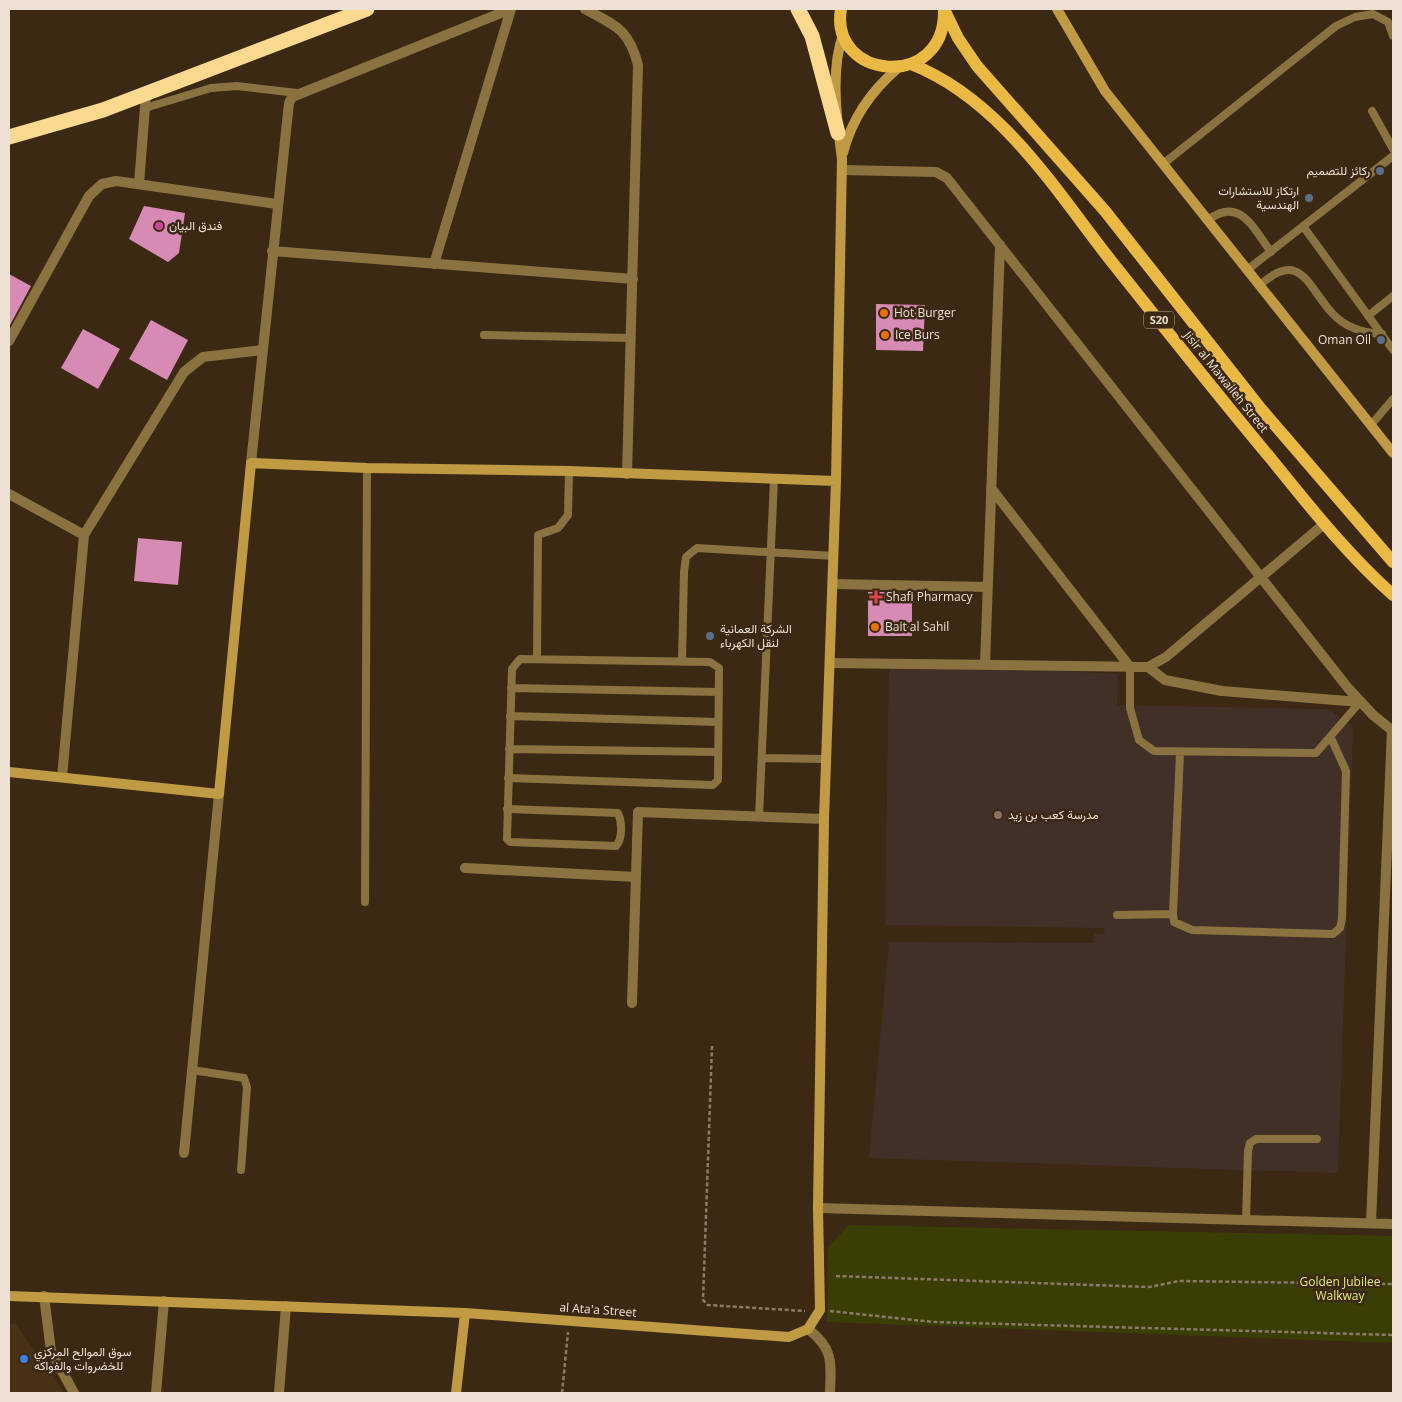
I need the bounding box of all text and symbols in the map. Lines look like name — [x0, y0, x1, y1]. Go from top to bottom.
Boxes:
place label: ركائز للتصميم — [1306, 162, 1370, 179]
marker: ركائز للتصميم — [1374, 165, 1386, 177]
place label: ارتكاز للاستشارات الهندسية — [1218, 182, 1299, 213]
marker: ارتكاز للاستشارات الهندسية — [1303, 192, 1315, 204]
place label: فندق البيان — [169, 217, 222, 234]
marker: فندق البيان — [153, 220, 165, 232]
place label: Hot Burger — [894, 304, 956, 321]
marker: Hot Burger — [878, 307, 890, 319]
road number: S20 — [1144, 312, 1174, 328]
place label: Ice Burs — [895, 326, 940, 343]
street label: Jisir al Mawaileh Street — [1179, 327, 1273, 436]
marker: Ice Burs — [879, 329, 891, 341]
place label: Oman Oil — [1318, 331, 1371, 348]
marker: Oman Oil — [1375, 334, 1387, 346]
place label: Shafi Pharmacy — [886, 588, 973, 605]
marker: Shafi Pharmacy — [870, 591, 882, 603]
place label: Bait al Sahil — [885, 618, 949, 635]
place label: الشرکة العمانیة لنقل الکهرباء — [720, 620, 792, 651]
marker: Bait al Sahil — [869, 621, 881, 633]
marker: الشرکة العمانیة لنقل الکهرباء — [704, 630, 716, 642]
place label: مدرسة كعب بن زيد — [1008, 806, 1099, 823]
marker: مدرسة كعب بن زيد — [992, 809, 1004, 821]
park label: Golden Jubilee Walkway — [1300, 1273, 1381, 1304]
street label: al Ata'a Street — [559, 1298, 637, 1321]
place label: سوق الموالح المركزي للخضروات والفواكه — [34, 1343, 131, 1374]
marker: سوق الموالح المركزي للخضروات والفواكه — [18, 1353, 30, 1365]

